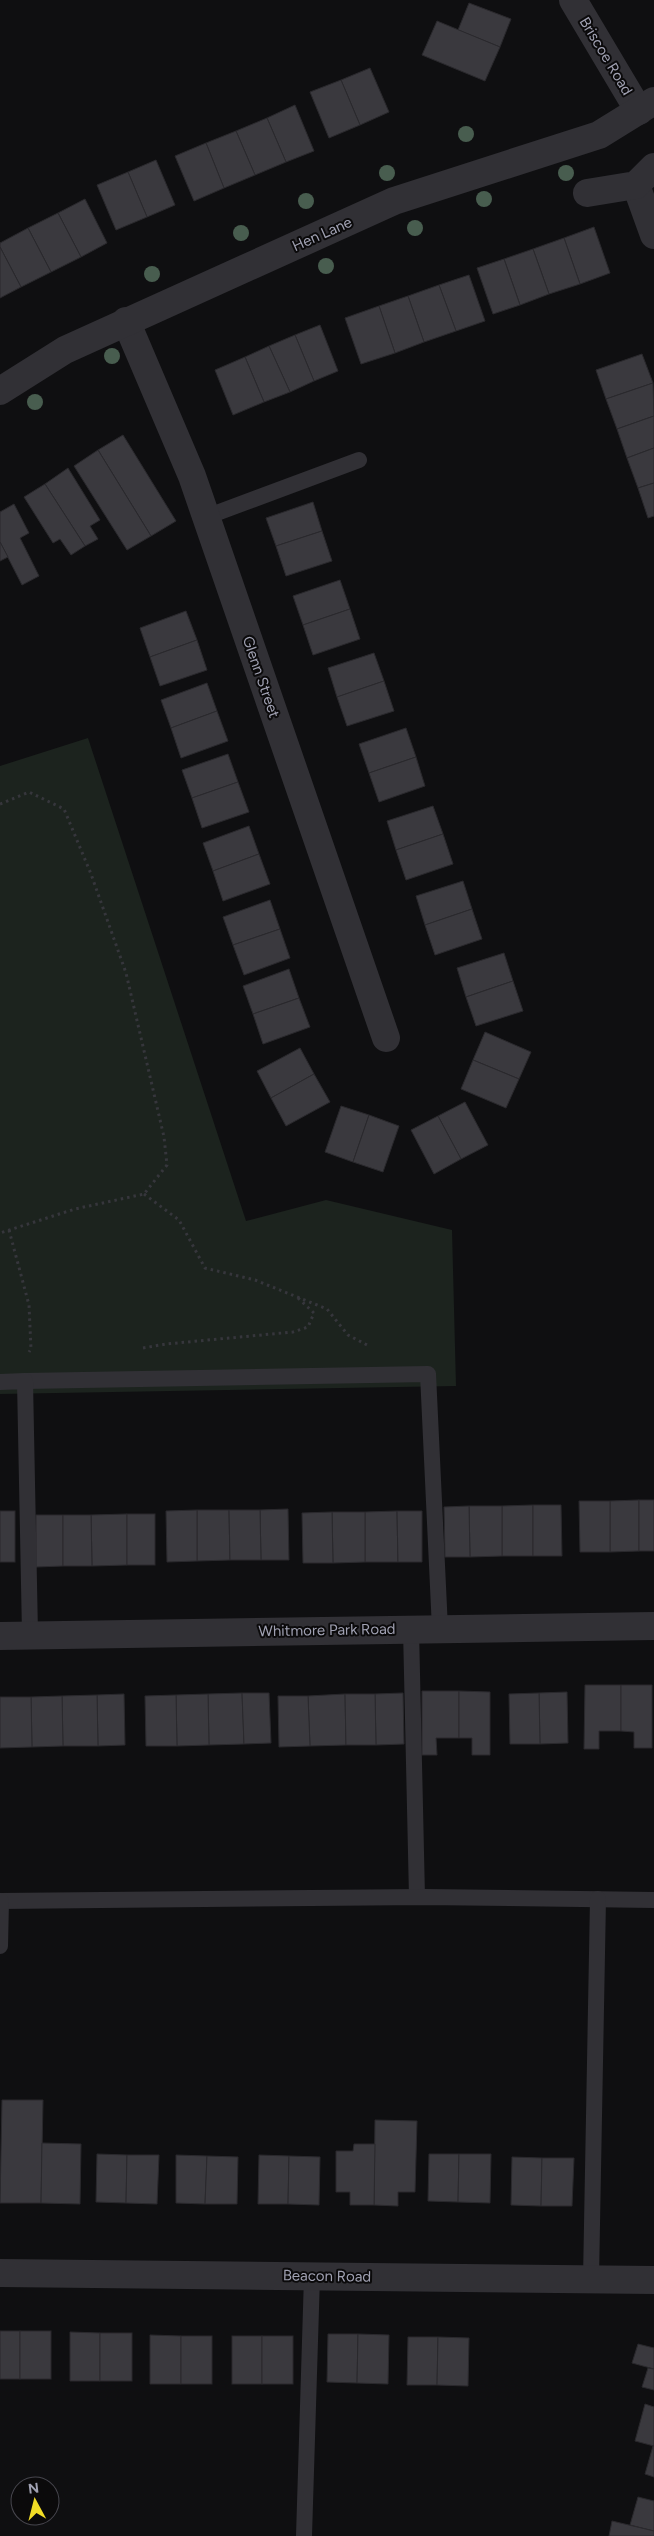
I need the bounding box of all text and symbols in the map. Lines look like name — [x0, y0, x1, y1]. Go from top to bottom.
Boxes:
street label: Briscoe Road — [576, 14, 636, 98]
street label: Hen Lane — [289, 213, 355, 255]
street label: Glenn Street — [239, 634, 284, 721]
street label: Whitmore Park Road — [258, 1620, 396, 1640]
street label: Beacon Road — [283, 2266, 371, 2286]
north arrow — [10, 2476, 60, 2526]
text: N — [27, 2479, 40, 2498]

